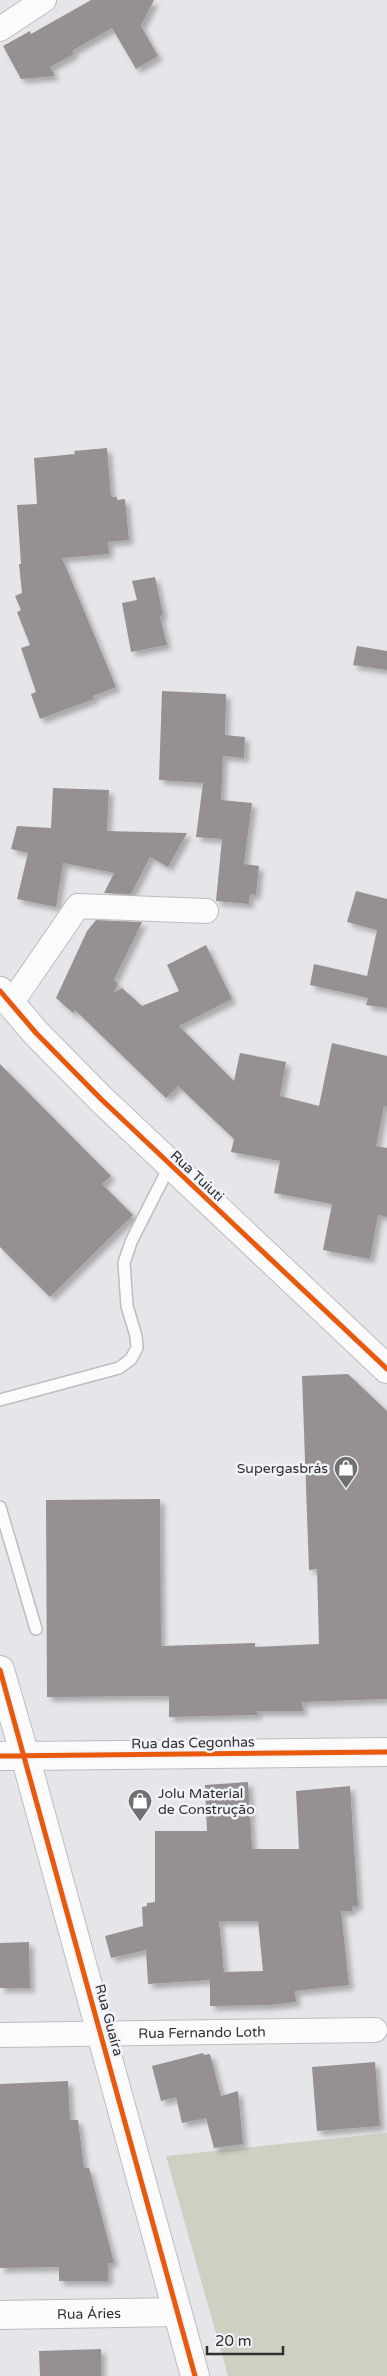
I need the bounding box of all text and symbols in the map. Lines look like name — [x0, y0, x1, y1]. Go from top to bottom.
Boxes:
street label: Rua Tuiuti — [167, 1147, 227, 1205]
shop icon: Supergasbrás — [333, 1455, 359, 1489]
place label: Supergasbrás — [237, 1460, 328, 1477]
street label: Rua das Cegonhas — [131, 1733, 255, 1753]
place label: Jolu Material de Construção — [158, 1785, 255, 1818]
shop icon: Jolu Material de Construção — [127, 1788, 153, 1822]
street label: Rua Guaíra — [91, 1982, 127, 2058]
street label: Rua Fernando Loth — [138, 2023, 266, 2042]
street label: Rua Áries — [57, 2304, 121, 2323]
scale bar — [207, 2324, 283, 2356]
text: 20 m — [215, 2332, 252, 2350]

